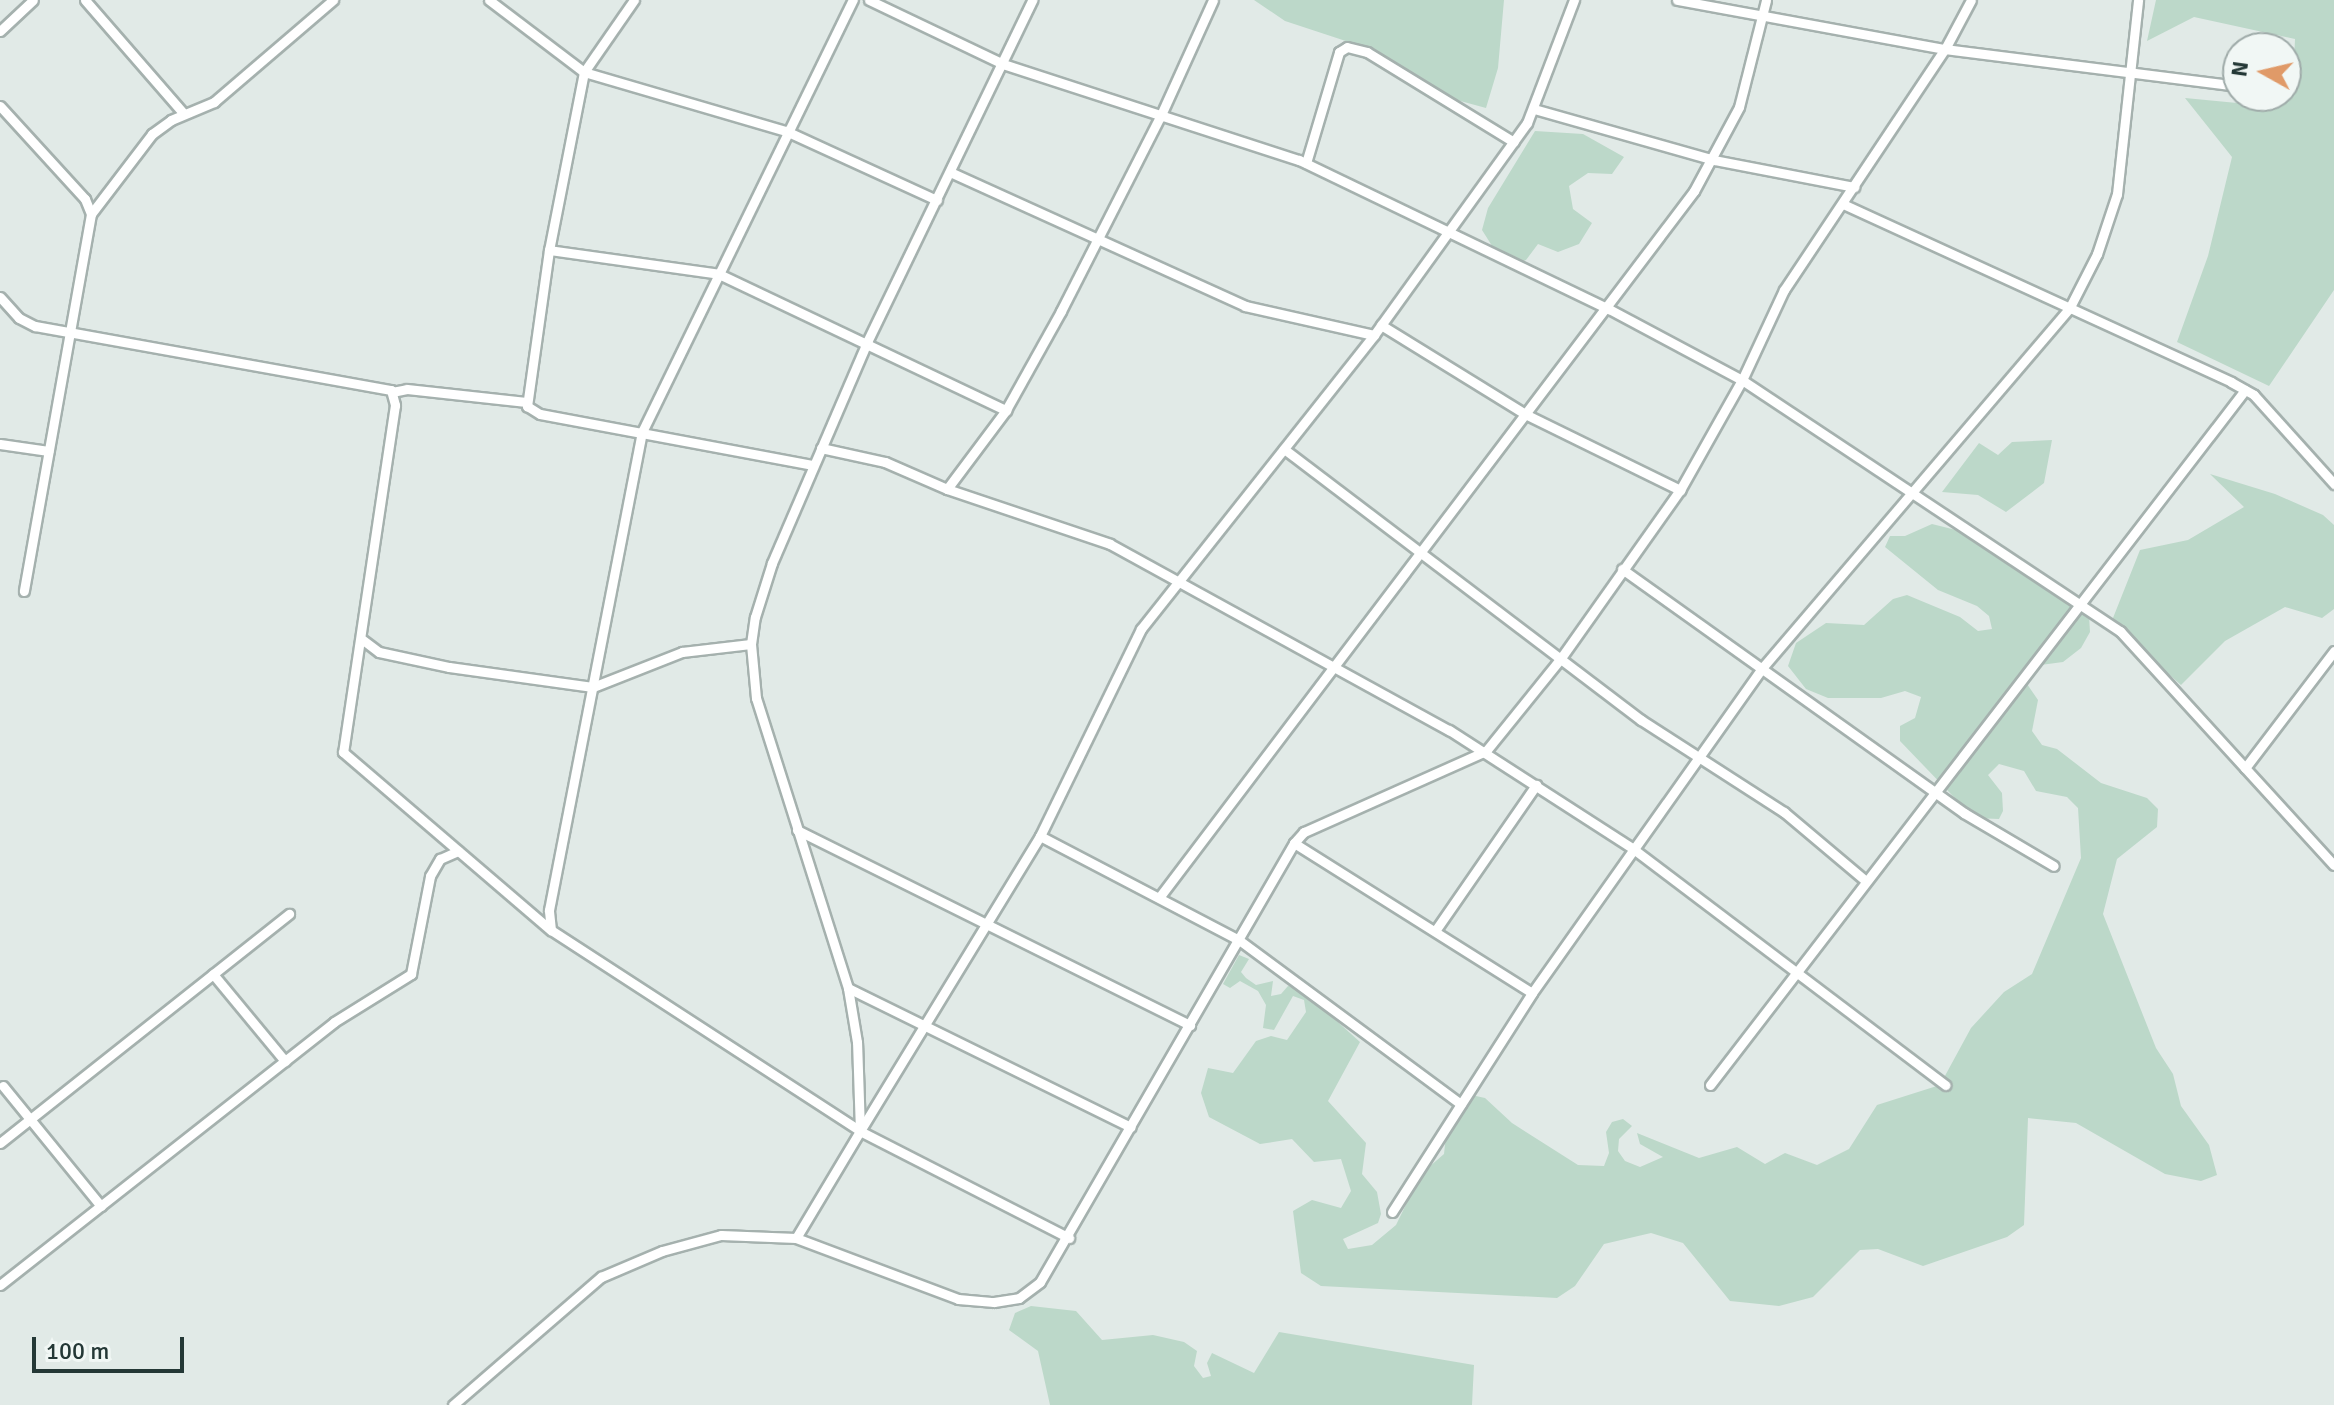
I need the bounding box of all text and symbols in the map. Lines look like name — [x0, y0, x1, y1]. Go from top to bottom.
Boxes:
north arrow — [2222, 32, 2302, 112]
text: N — [2225, 59, 2254, 78]
scale bar — [36, 1321, 188, 1371]
text: 100 m — [46, 1336, 109, 1366]

